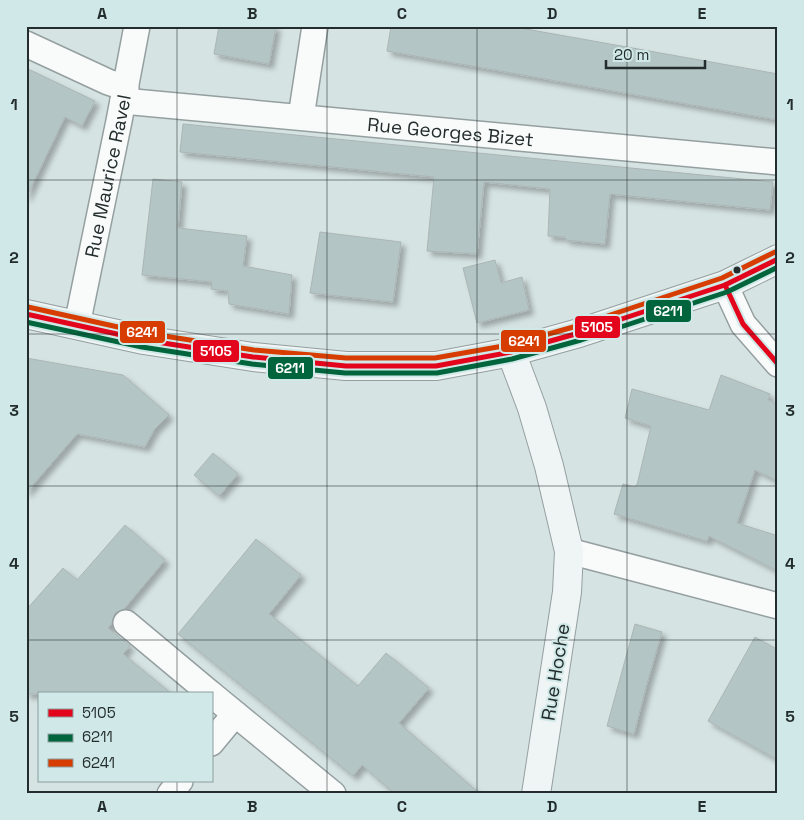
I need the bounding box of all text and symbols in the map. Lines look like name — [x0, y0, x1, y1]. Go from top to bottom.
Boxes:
text: A — [97, 3, 107, 24]
text: B — [247, 3, 257, 24]
text: C — [397, 3, 407, 24]
text: D — [547, 3, 557, 24]
text: E — [698, 3, 707, 24]
scale bar — [606, 38, 705, 70]
text: 20 m — [614, 45, 649, 64]
street label: Rue Maurice Ravel — [79, 92, 137, 260]
text: 1 — [10, 94, 18, 115]
text: 1 — [786, 94, 794, 115]
street label: Rue Georges Bizet — [366, 112, 535, 152]
text: 2 — [9, 247, 19, 268]
text: 2 — [785, 247, 795, 268]
unlabelled marker — [732, 265, 742, 275]
line badge: 6211 — [645, 299, 692, 323]
text: 6211 — [653, 302, 683, 320]
line badge: 5105 — [574, 315, 621, 339]
text: 5105 — [581, 318, 613, 336]
line badge: 6241 — [119, 320, 166, 344]
text: 6241 — [126, 323, 158, 341]
line badge: 6241 — [500, 329, 547, 353]
text: 6241 — [508, 332, 540, 350]
line badge: 5105 — [192, 339, 240, 363]
text: 5105 — [200, 342, 232, 360]
line badge: 6211 — [267, 356, 314, 380]
text: 6211 — [275, 359, 305, 377]
text: 3 — [9, 400, 19, 421]
text: 3 — [785, 400, 795, 421]
text: 4 — [9, 553, 19, 574]
text: 4 — [785, 553, 795, 574]
street label: Rue Hoche — [535, 622, 576, 723]
legend — [38, 692, 212, 782]
text: 5105 — [82, 703, 116, 722]
text: 5 — [9, 706, 19, 727]
text: 5 — [785, 706, 795, 727]
text: 6211 — [82, 727, 113, 746]
text: 6241 — [82, 753, 115, 772]
text: A — [97, 796, 107, 817]
text: B — [247, 796, 257, 817]
text: C — [397, 796, 407, 817]
text: D — [547, 796, 557, 817]
text: E — [698, 796, 707, 817]

